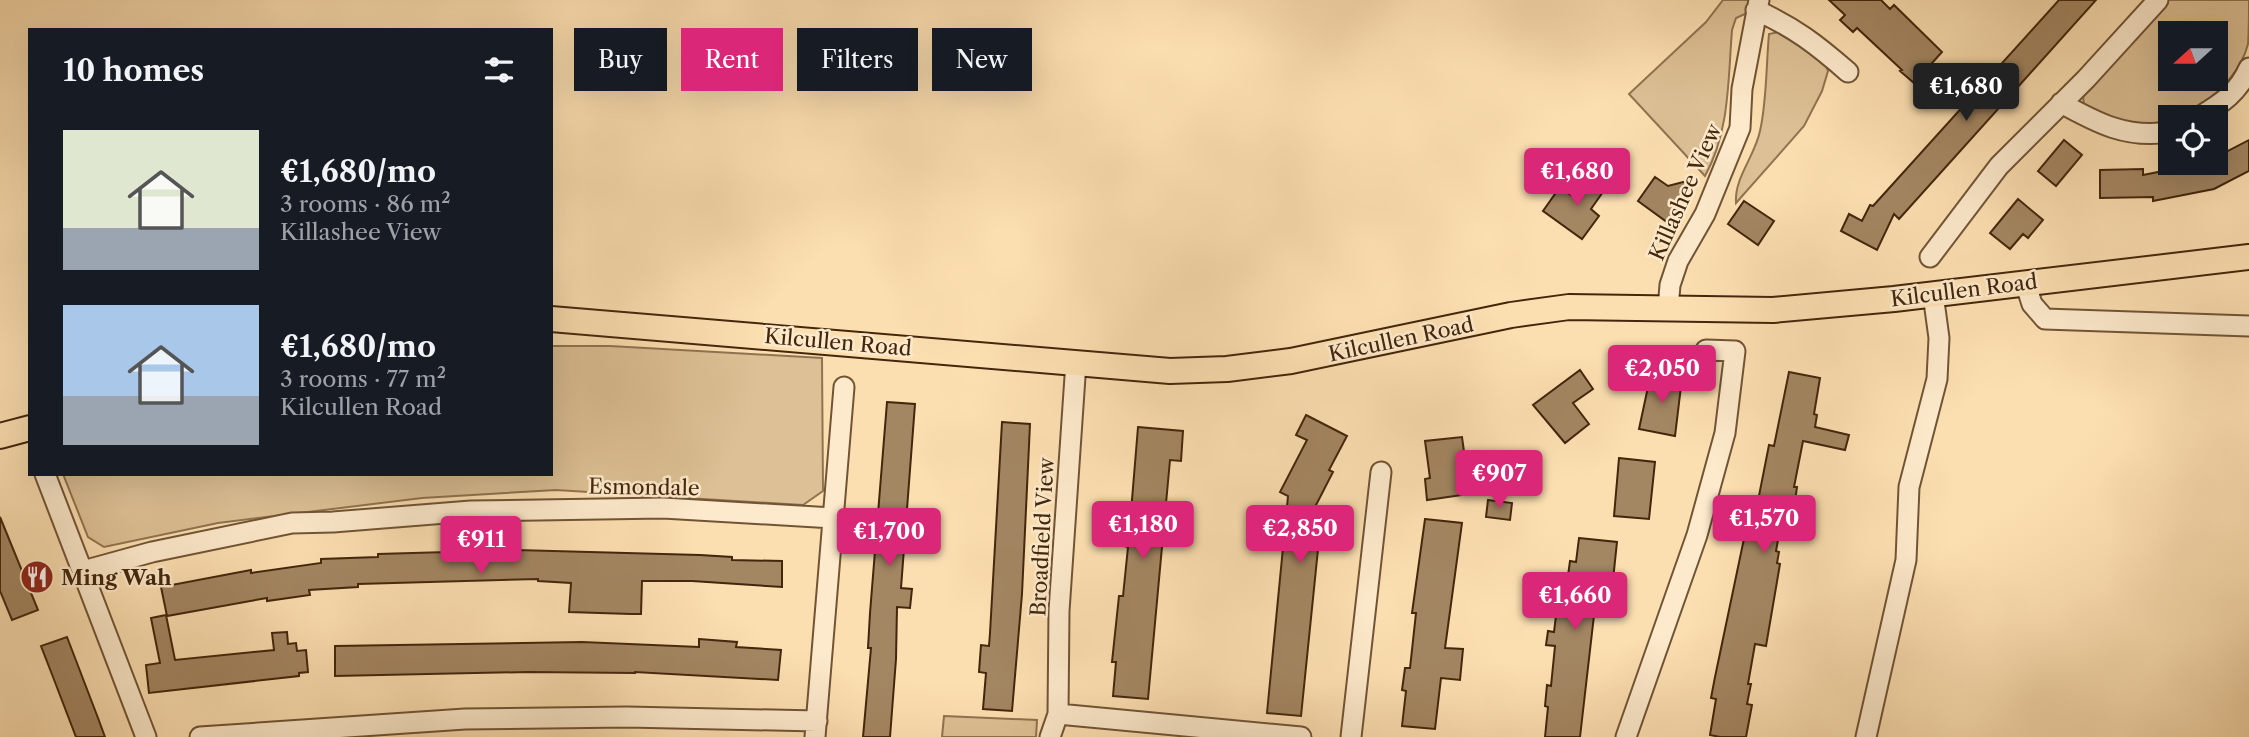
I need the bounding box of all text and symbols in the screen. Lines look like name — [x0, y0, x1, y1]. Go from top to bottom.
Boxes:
north arrow — [2158, 21, 2228, 91]
map controls — [2158, 21, 2228, 175]
chip: Buy — [574, 28, 667, 91]
chip: Rent — [681, 28, 783, 91]
chip: Filters — [797, 28, 918, 91]
chip: New — [932, 28, 1032, 91]
icon: filters — [480, 51, 518, 89]
text: 10 homes — [63, 52, 204, 89]
pin: €1,680 — [1909, 64, 2023, 123]
text: €1,680 — [1929, 72, 2003, 100]
button: locate — [2158, 105, 2228, 175]
street label: Killashee View — [1644, 119, 1727, 264]
pin: €1,680 — [1520, 148, 1634, 208]
text: €1,680/mo — [280, 153, 436, 190]
text: €1,680 — [1540, 157, 1614, 185]
icon: home — [119, 158, 203, 242]
text: 3 rooms · 86 m² — [280, 190, 451, 218]
text: Killashee View — [280, 218, 441, 246]
street label: Kilcullen Road — [1889, 269, 2039, 311]
street label: Kilcullen Road — [1326, 311, 1476, 367]
street label: Kilcullen Road — [763, 323, 913, 361]
text: €1,680/mo — [280, 328, 436, 365]
icon: home — [119, 333, 203, 417]
pin: €2,050 — [1605, 346, 1719, 405]
text: €2,050 — [1624, 354, 1700, 382]
text: 3 rooms · 77 m² — [280, 365, 446, 393]
text: Kilcullen Road — [280, 393, 442, 421]
pin: €907 — [1458, 450, 1540, 510]
street label: Broadfield View — [1025, 456, 1059, 617]
text: €907 — [1472, 459, 1527, 487]
street label: Esmondale — [588, 474, 700, 500]
pin: €1,570 — [1707, 496, 1821, 555]
pin: €1,180 — [1086, 502, 1200, 561]
text: €1,570 — [1729, 504, 1799, 532]
pin: €2,850 — [1243, 505, 1357, 565]
pin: €1,700 — [832, 508, 946, 568]
text: €1,180 — [1108, 510, 1178, 538]
text: €2,850 — [1262, 514, 1338, 542]
pin: €911 — [440, 516, 522, 576]
text: €1,700 — [853, 517, 925, 545]
text: €911 — [456, 525, 506, 553]
restaurant icon: Ming Wah — [18, 558, 56, 596]
place label: Ming Wah — [61, 565, 172, 590]
pin: €1,660 — [1518, 572, 1632, 632]
text: €1,660 — [1538, 581, 1612, 609]

